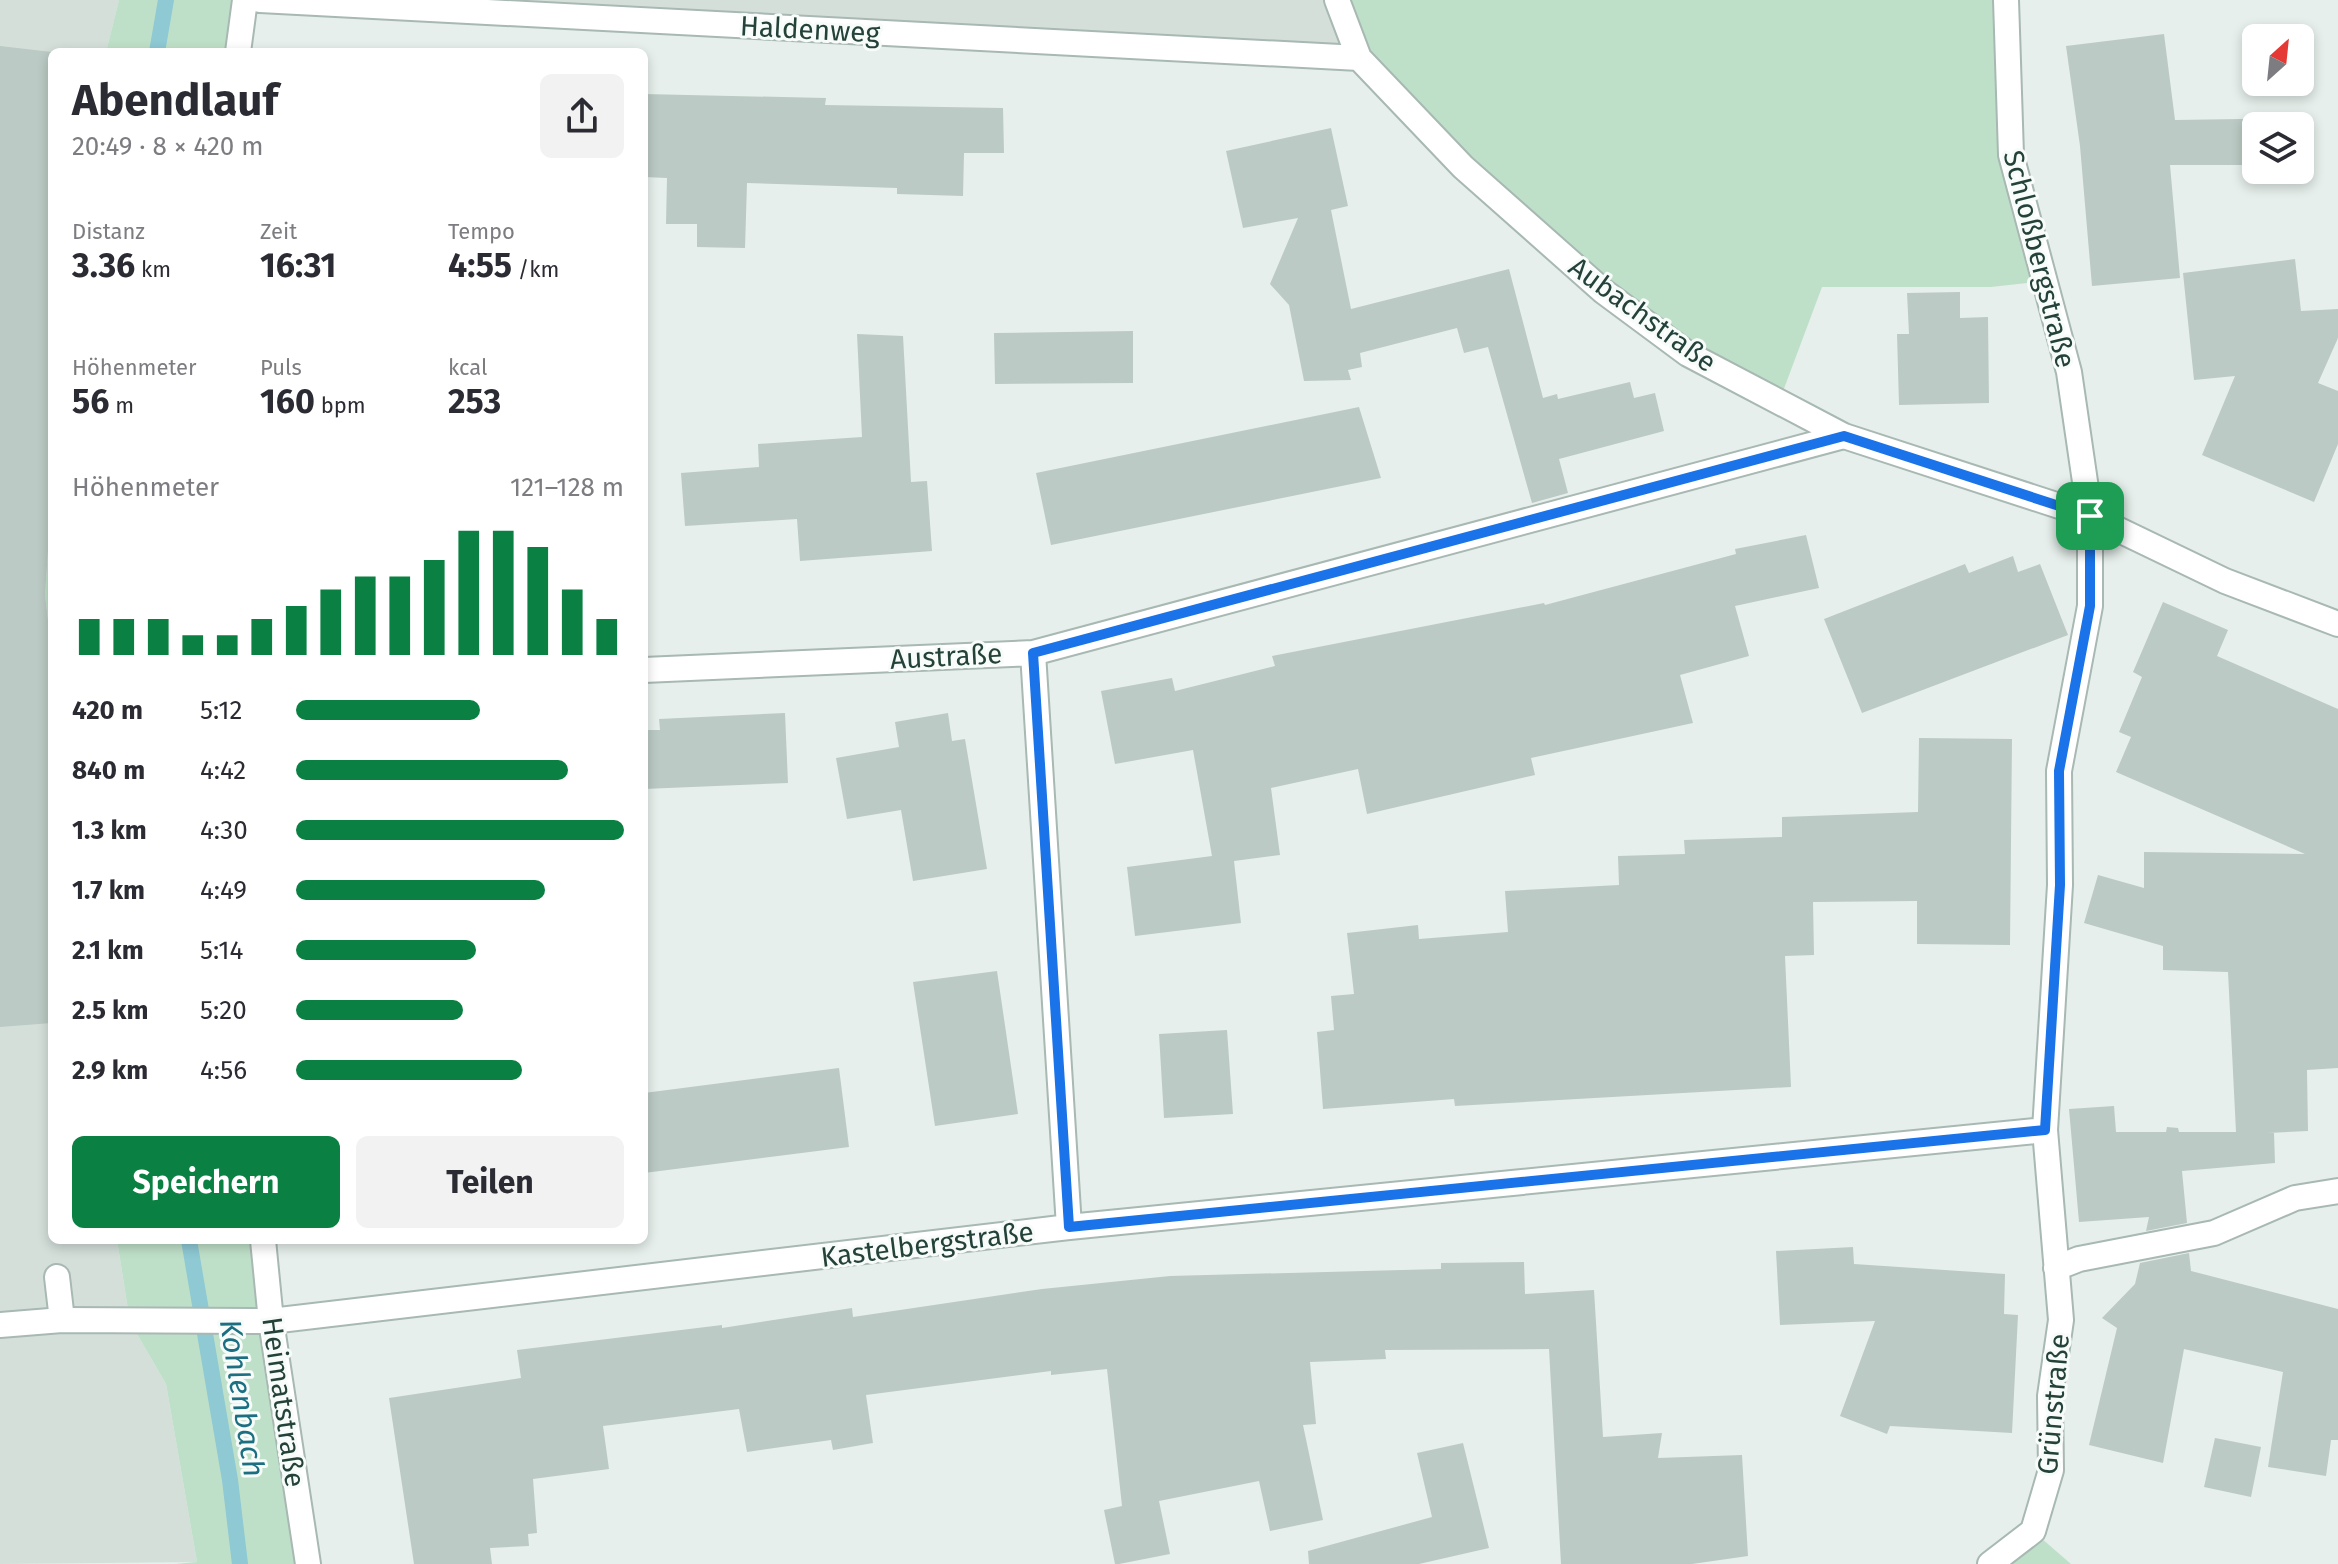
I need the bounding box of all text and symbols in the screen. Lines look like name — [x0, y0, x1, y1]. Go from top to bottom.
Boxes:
street label: Haldenweg — [739, 9, 881, 50]
north arrow — [2242, 24, 2314, 96]
map controls — [2242, 24, 2314, 184]
text: Abendlauf — [72, 74, 278, 127]
button: share — [540, 74, 624, 158]
button: layers — [2242, 112, 2314, 184]
text: 20:49 · 8 × 420 m — [72, 131, 263, 162]
street label: Schloßbergstraße — [1997, 147, 2082, 371]
text: Distanz — [72, 218, 145, 245]
text: Zeit — [260, 218, 297, 245]
text: Tempo — [448, 218, 515, 245]
text: 3.36 — [72, 245, 135, 286]
text: 16:31 — [260, 245, 336, 286]
text: 4:55 — [448, 245, 512, 286]
street label: Aubachstraße — [1563, 250, 1723, 379]
text: km — [135, 256, 171, 283]
text: /km — [512, 256, 559, 283]
text: Höhenmeter — [72, 354, 197, 381]
text: Puls — [260, 354, 302, 381]
text: kcal — [448, 354, 488, 381]
text: 56 — [72, 381, 109, 422]
text: 160 — [260, 381, 315, 422]
text: 253 — [448, 381, 501, 422]
text: m — [109, 392, 134, 419]
text: bpm — [315, 392, 366, 419]
text: Höhenmeter — [72, 472, 219, 503]
text: 121–128 m — [510, 472, 624, 503]
pin — [2056, 482, 2124, 550]
icon: arrive — [2068, 494, 2112, 538]
street label: Austraße — [889, 637, 1003, 676]
text: 420 m — [72, 695, 143, 726]
text: 5:12 — [200, 695, 242, 726]
text: 840 m — [72, 755, 145, 786]
text: 4:42 — [200, 755, 246, 786]
text: 1.3 km — [72, 815, 147, 846]
text: 4:30 — [200, 815, 248, 846]
text: 1.7 km — [72, 875, 145, 906]
text: 4:49 — [200, 875, 247, 906]
text: 2.1 km — [72, 935, 144, 966]
text: 5:14 — [200, 935, 243, 966]
text: 2.5 km — [72, 995, 148, 1026]
text: 5:20 — [200, 995, 247, 1026]
text: 2.9 km — [72, 1055, 148, 1086]
text: 4:56 — [200, 1055, 247, 1086]
button: Speichern — [72, 1136, 340, 1228]
button: Teilen — [356, 1136, 624, 1228]
street label: Kastelbergstraße — [819, 1215, 1035, 1274]
street label: Heimatstraße — [255, 1315, 312, 1489]
water label: Kohlenbach — [212, 1317, 272, 1479]
street label: Grünstraße — [2031, 1332, 2076, 1476]

